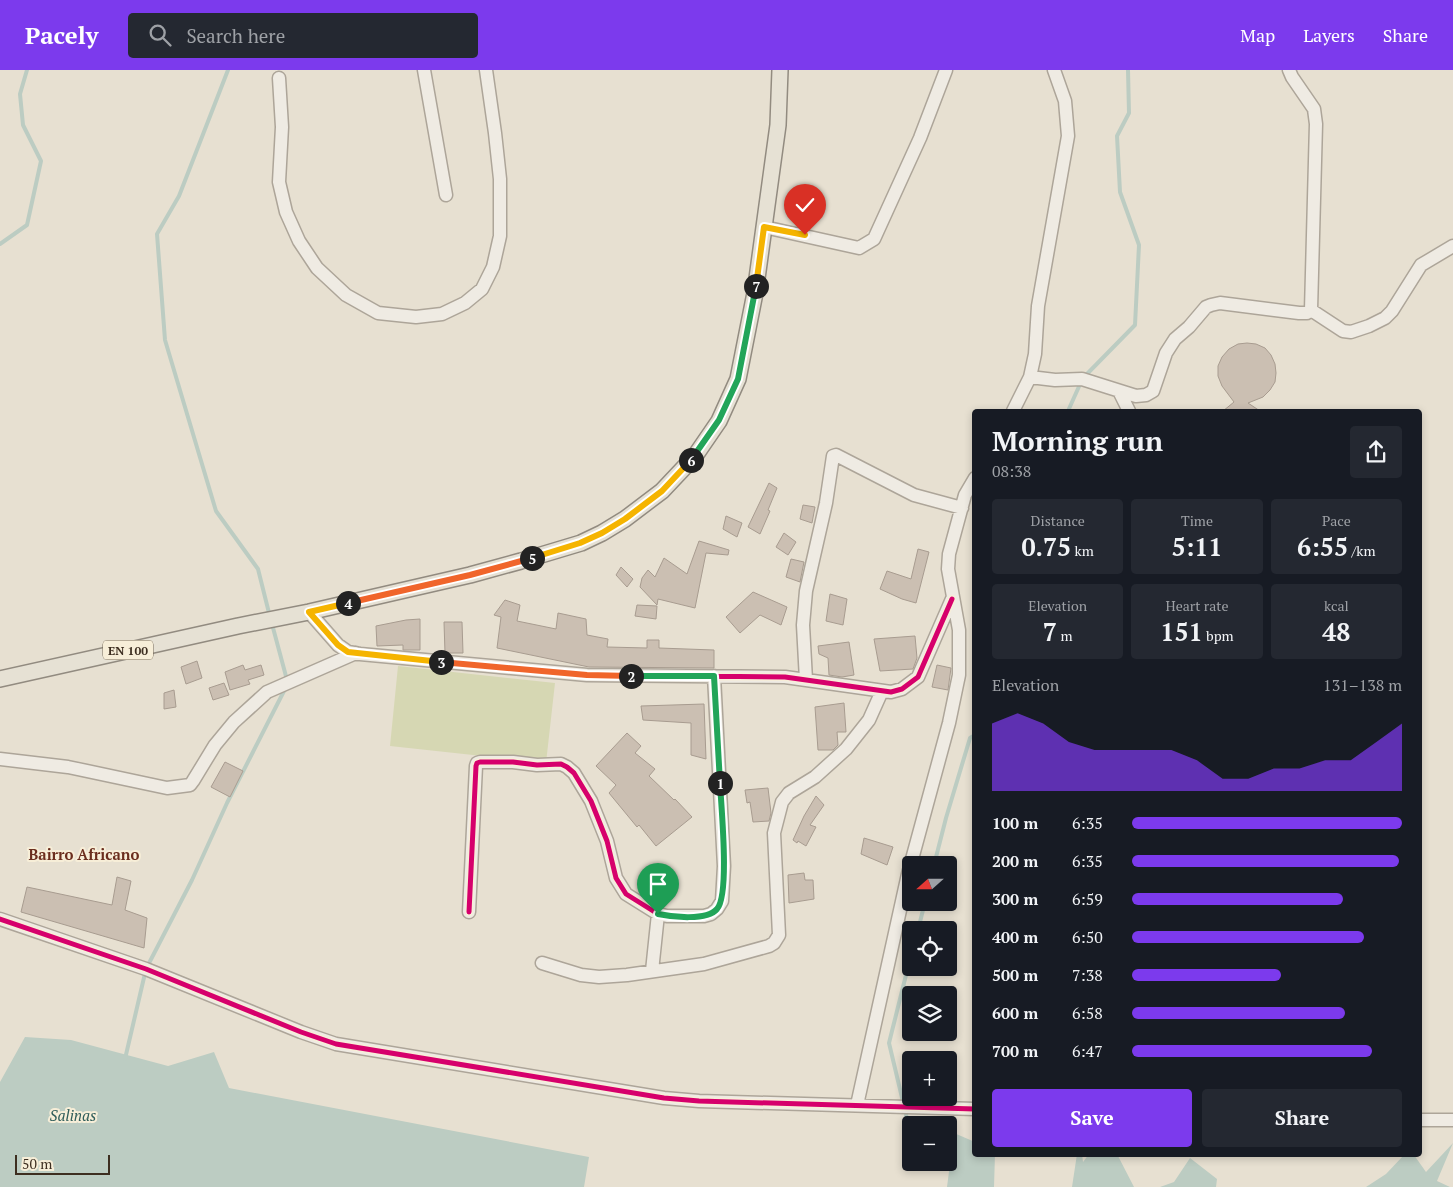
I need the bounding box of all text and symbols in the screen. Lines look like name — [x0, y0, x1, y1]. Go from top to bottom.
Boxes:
search box — [128, 13, 478, 58]
text: Pacely — [25, 19, 98, 51]
icon: search — [146, 21, 174, 49]
text: Search here — [186, 23, 285, 48]
text: Map — [1240, 23, 1275, 47]
text: Layers — [1303, 23, 1355, 47]
text: Share — [1383, 23, 1428, 47]
pin — [784, 184, 826, 235]
icon: check — [791, 191, 819, 219]
pin: 7 — [744, 274, 768, 298]
text: 7 — [753, 277, 760, 296]
text: Morning run — [992, 422, 1163, 459]
button: share — [1350, 426, 1402, 478]
pin: 6 — [678, 448, 704, 472]
text: 6 — [688, 451, 695, 470]
text: 08:38 — [992, 460, 1031, 482]
text: Distance — [1031, 511, 1085, 530]
text: Time — [1181, 511, 1213, 530]
text: Pace — [1322, 511, 1351, 530]
text: 0.75 — [1021, 530, 1071, 563]
text: 5:11 — [1172, 530, 1222, 563]
text: 6:55 — [1297, 530, 1348, 563]
text: km — [1071, 541, 1094, 560]
text: /km — [1348, 541, 1376, 560]
pin: 5 — [520, 546, 544, 570]
text: 5 — [529, 549, 536, 568]
pin: 4 — [336, 590, 360, 616]
text: 4 — [345, 594, 352, 613]
text: Elevation — [1028, 596, 1087, 615]
text: Heart rate — [1166, 596, 1228, 615]
text: kcal — [1324, 596, 1349, 615]
text: 7 — [1043, 615, 1057, 648]
text: 151 — [1160, 615, 1203, 648]
text: 48 — [1322, 615, 1350, 648]
text: m — [1057, 626, 1072, 645]
text: bpm — [1203, 626, 1234, 645]
road number: EN 100 — [103, 640, 153, 660]
pin: 3 — [428, 650, 454, 674]
text: 3 — [438, 653, 445, 672]
pin: 2 — [618, 664, 644, 688]
text: 2 — [628, 667, 635, 686]
text: Elevation — [992, 674, 1059, 696]
text: 131–138 m — [1323, 674, 1402, 696]
pin: 1 — [708, 770, 732, 796]
text: 1 — [717, 774, 724, 793]
text: 100 m — [992, 812, 1038, 834]
text: 6:35 — [1072, 812, 1103, 834]
district label: Bairro Africano — [29, 844, 140, 864]
text: 200 m — [992, 850, 1038, 872]
text: 6:35 — [1072, 850, 1103, 872]
north arrow — [902, 856, 958, 911]
map controls — [902, 856, 957, 1171]
pin — [637, 863, 679, 914]
icon: arrive — [644, 870, 672, 898]
text: 300 m — [992, 888, 1038, 910]
text: 6:59 — [1072, 888, 1103, 910]
button: locate — [902, 921, 957, 976]
text: 400 m — [992, 926, 1038, 948]
text: 6:50 — [1072, 926, 1103, 948]
text: 500 m — [992, 964, 1038, 986]
text: 7:38 — [1072, 964, 1103, 986]
button: layers — [902, 986, 957, 1041]
text: 600 m — [992, 1002, 1038, 1024]
text: 6:58 — [1072, 1002, 1103, 1024]
text: 700 m — [992, 1040, 1038, 1062]
text: 6:47 — [1072, 1040, 1103, 1062]
button: + — [902, 1051, 957, 1106]
button: Save — [992, 1089, 1192, 1147]
button: Share — [1202, 1089, 1402, 1147]
water label: Salinas — [50, 1105, 96, 1125]
button: − — [902, 1116, 957, 1171]
scale bar — [15, 1152, 110, 1175]
text: 50 m — [22, 1154, 52, 1173]

